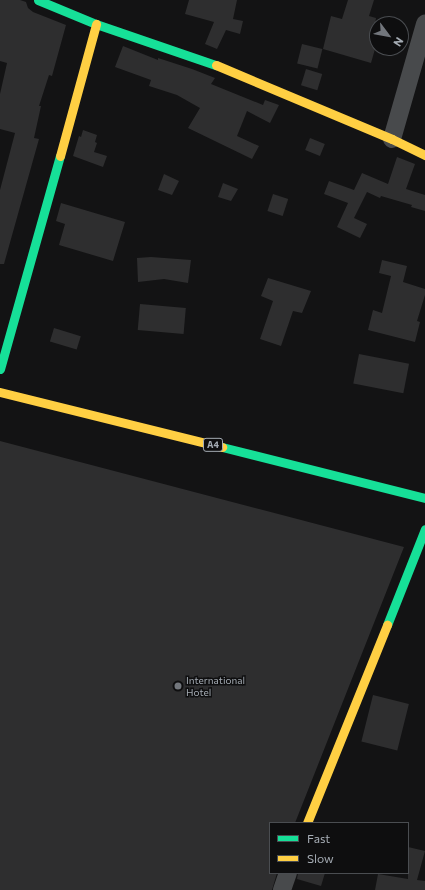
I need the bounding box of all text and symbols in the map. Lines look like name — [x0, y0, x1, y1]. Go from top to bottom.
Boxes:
north arrow — [369, 16, 409, 56]
text: N — [391, 35, 406, 49]
road number: A4 — [203, 438, 223, 452]
place label: International Hotel — [186, 674, 245, 698]
marker: International Hotel — [173, 681, 183, 691]
legend — [269, 822, 409, 874]
text: Fast — [307, 831, 330, 845]
text: Slow — [307, 851, 334, 865]

